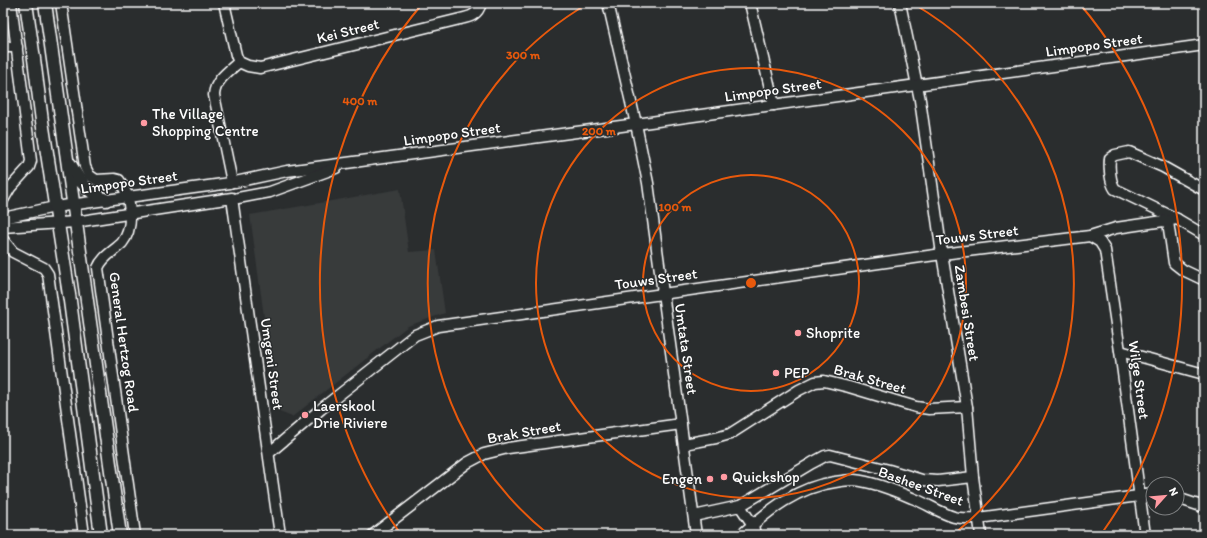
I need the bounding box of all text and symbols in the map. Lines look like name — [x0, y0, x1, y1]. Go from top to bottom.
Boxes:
street label: Kei Street — [315, 14, 381, 47]
street label: Limpopo Street — [1044, 29, 1144, 61]
text: 300 m — [506, 48, 541, 62]
street label: Limpopo Street — [723, 74, 823, 106]
text: 400 m — [343, 94, 378, 108]
place label: The Village Shopping Centre — [152, 105, 259, 140]
marker: The Village Shopping Centre — [139, 118, 149, 128]
street label: Limpopo Street — [402, 118, 502, 150]
text: 200 m — [582, 124, 617, 138]
street label: Limpopo Street — [79, 166, 179, 198]
text: 100 m — [658, 200, 692, 214]
street label: Touws Street — [935, 221, 1020, 249]
street label: Zambesi Street — [950, 263, 984, 363]
street label: Touws Street — [614, 264, 699, 294]
street label: General Hertzog Road — [105, 271, 143, 413]
centre of rings — [744, 276, 758, 290]
street label: Umtata Street — [671, 302, 701, 396]
street label: Umgeni Street — [257, 317, 287, 412]
place label: Shoprite — [806, 324, 860, 342]
marker: Shoprite — [793, 328, 803, 338]
street label: Wilge Street — [1125, 340, 1153, 421]
street label: Brak Street — [832, 360, 909, 398]
place label: PEP — [784, 364, 810, 382]
marker: PEP — [771, 368, 781, 378]
place label: Laerskool Drie Riviere — [313, 397, 387, 432]
marker: Laerskool Drie Riviere — [300, 410, 310, 420]
street label: Brak Street — [486, 417, 563, 447]
street label: Bashee Street — [876, 462, 966, 510]
place label: Quickshop — [732, 468, 800, 486]
place label: Engen — [662, 470, 702, 488]
marker: Quickshop — [719, 472, 729, 482]
marker: Engen — [705, 474, 715, 484]
north arrow — [1145, 476, 1185, 516]
text: N — [1166, 485, 1181, 498]

